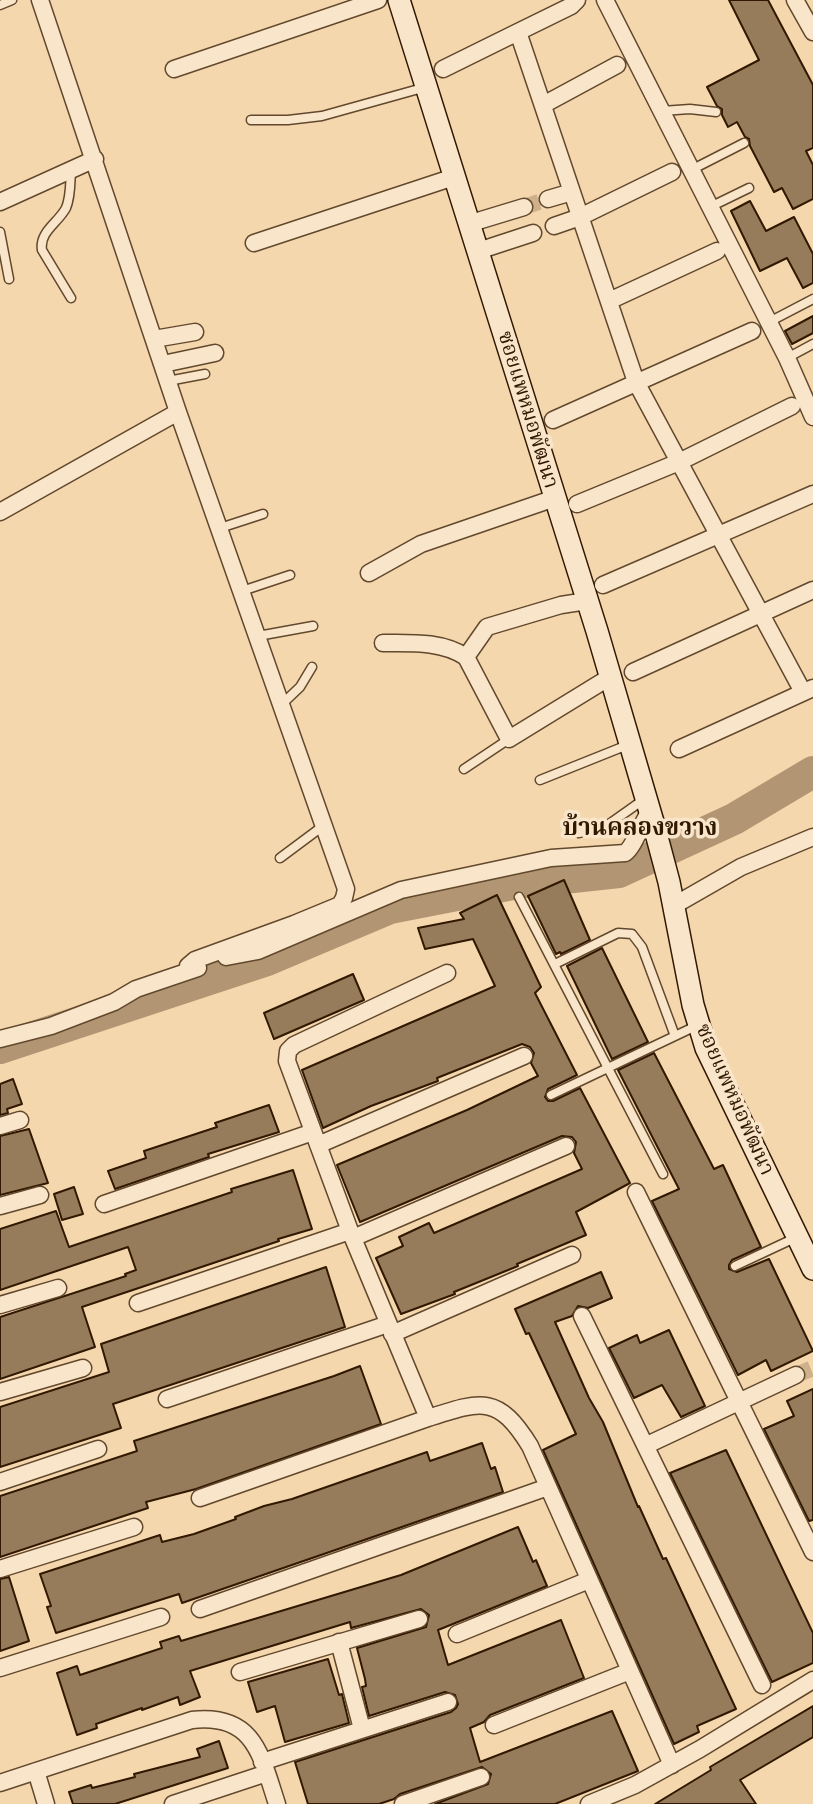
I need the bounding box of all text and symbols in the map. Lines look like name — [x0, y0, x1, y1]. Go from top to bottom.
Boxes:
street label: ซอยแพหมอพัฒนา — [491, 328, 563, 492]
district label: บ้านคลองขวาง — [563, 815, 717, 843]
street label: ซอยแพหมอพัฒนา — [689, 1020, 779, 1180]

